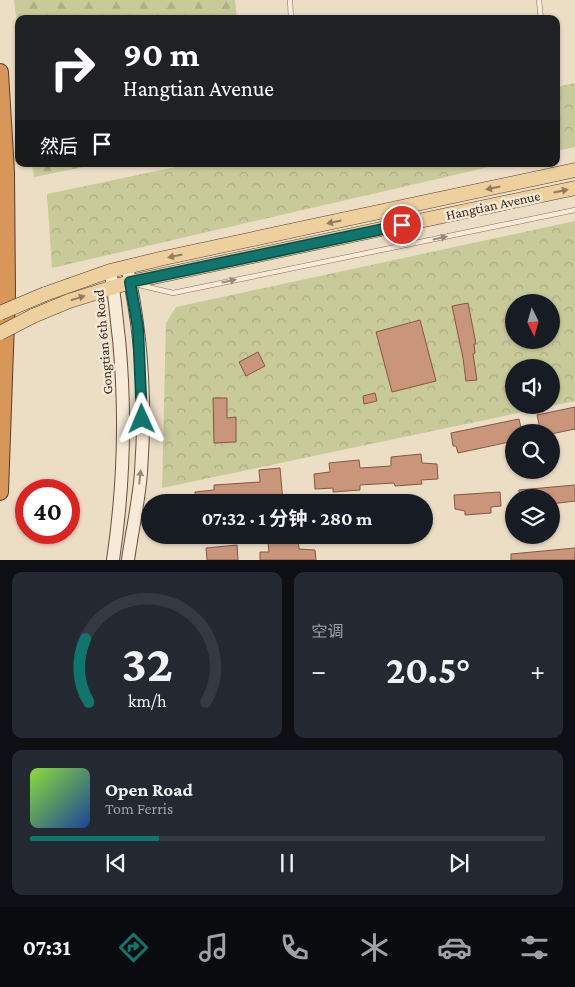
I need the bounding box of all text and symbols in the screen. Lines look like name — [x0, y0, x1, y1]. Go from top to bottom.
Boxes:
icon: right — [40, 35, 105, 100]
text: 90 m — [123, 35, 200, 74]
text: Hangtian Avenue — [123, 76, 274, 101]
icon: arrive — [88, 130, 116, 158]
text: 然后 — [40, 136, 78, 157]
one-way arrow — [486, 184, 501, 192]
street label: Hangtian Avenue — [444, 187, 542, 223]
one-way arrow — [554, 187, 569, 195]
pin — [381, 204, 423, 246]
icon: arrive — [388, 211, 416, 239]
one-way arrow — [327, 218, 342, 226]
one-way arrow — [432, 234, 447, 242]
one-way arrow — [168, 252, 183, 260]
one-way arrow — [222, 277, 237, 285]
street label: Gongtian 6th Road — [90, 288, 116, 395]
one-way arrow — [71, 294, 86, 302]
north arrow — [505, 294, 560, 349]
map controls — [505, 294, 560, 544]
button: sound — [505, 359, 560, 414]
position arrow — [115, 392, 167, 444]
button: search — [505, 424, 560, 479]
one-way arrow — [136, 468, 144, 484]
speed limit sign: 40 — [15, 479, 80, 544]
button: layers — [505, 489, 560, 544]
text: 07:32 · 1 分钟 · 280 m — [202, 508, 372, 529]
text: 空调 — [312, 623, 344, 640]
text: 32 — [121, 634, 172, 692]
text: 20.5° — [386, 649, 471, 691]
text: − — [312, 655, 326, 686]
text: + — [530, 655, 545, 686]
text: km/h — [127, 691, 166, 711]
text: Open Road — [105, 779, 193, 800]
text: Tom Ferris — [105, 800, 173, 817]
icon: previous — [102, 849, 130, 877]
icon: pause — [273, 849, 301, 877]
icon: next — [445, 849, 473, 877]
icon: directions — [116, 930, 151, 965]
icon: music — [196, 930, 231, 965]
icon: phone — [277, 930, 312, 965]
icon: climate — [357, 930, 392, 965]
icon: car — [437, 930, 472, 965]
icon: filters — [517, 930, 552, 965]
text: 07:31 — [23, 935, 71, 960]

